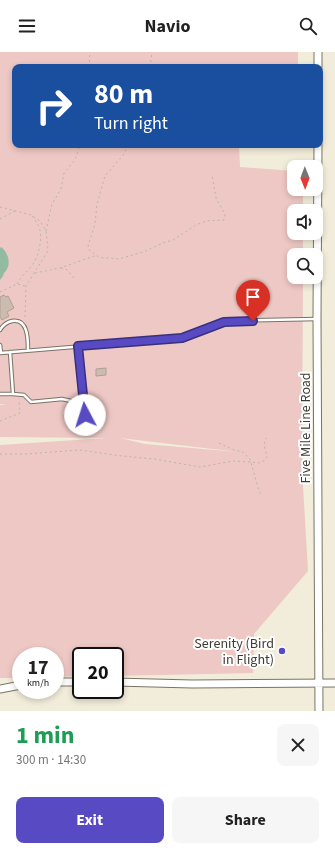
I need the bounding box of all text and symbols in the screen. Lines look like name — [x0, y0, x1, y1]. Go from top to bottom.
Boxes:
text: Navio — [145, 14, 190, 39]
icon: menu — [16, 15, 38, 37]
icon: search — [297, 15, 319, 37]
text: 80 m — [94, 74, 153, 114]
icon: right — [28, 80, 80, 132]
text: Turn right — [94, 111, 168, 136]
north arrow — [287, 160, 323, 196]
map controls — [287, 160, 323, 284]
button: sound — [287, 204, 323, 240]
button: search — [287, 248, 323, 284]
pin — [236, 280, 270, 321]
icon: arrive — [242, 286, 264, 308]
street label: Five Mile Line Road — [296, 372, 316, 484]
position arrow — [64, 394, 106, 436]
place label: Serenity (Bird in Flight) — [194, 634, 274, 670]
marker: Serenity (Bird in Flight) — [277, 646, 287, 656]
speed limit sign: 20 — [72, 647, 124, 699]
text: 17 — [27, 654, 49, 682]
text: km/h — [27, 676, 49, 690]
text: 1 min — [16, 718, 74, 753]
button: close — [277, 724, 319, 766]
text: 300 m · 14:30 — [16, 751, 86, 769]
button: Exit — [16, 797, 164, 843]
button: Share — [172, 797, 319, 843]

